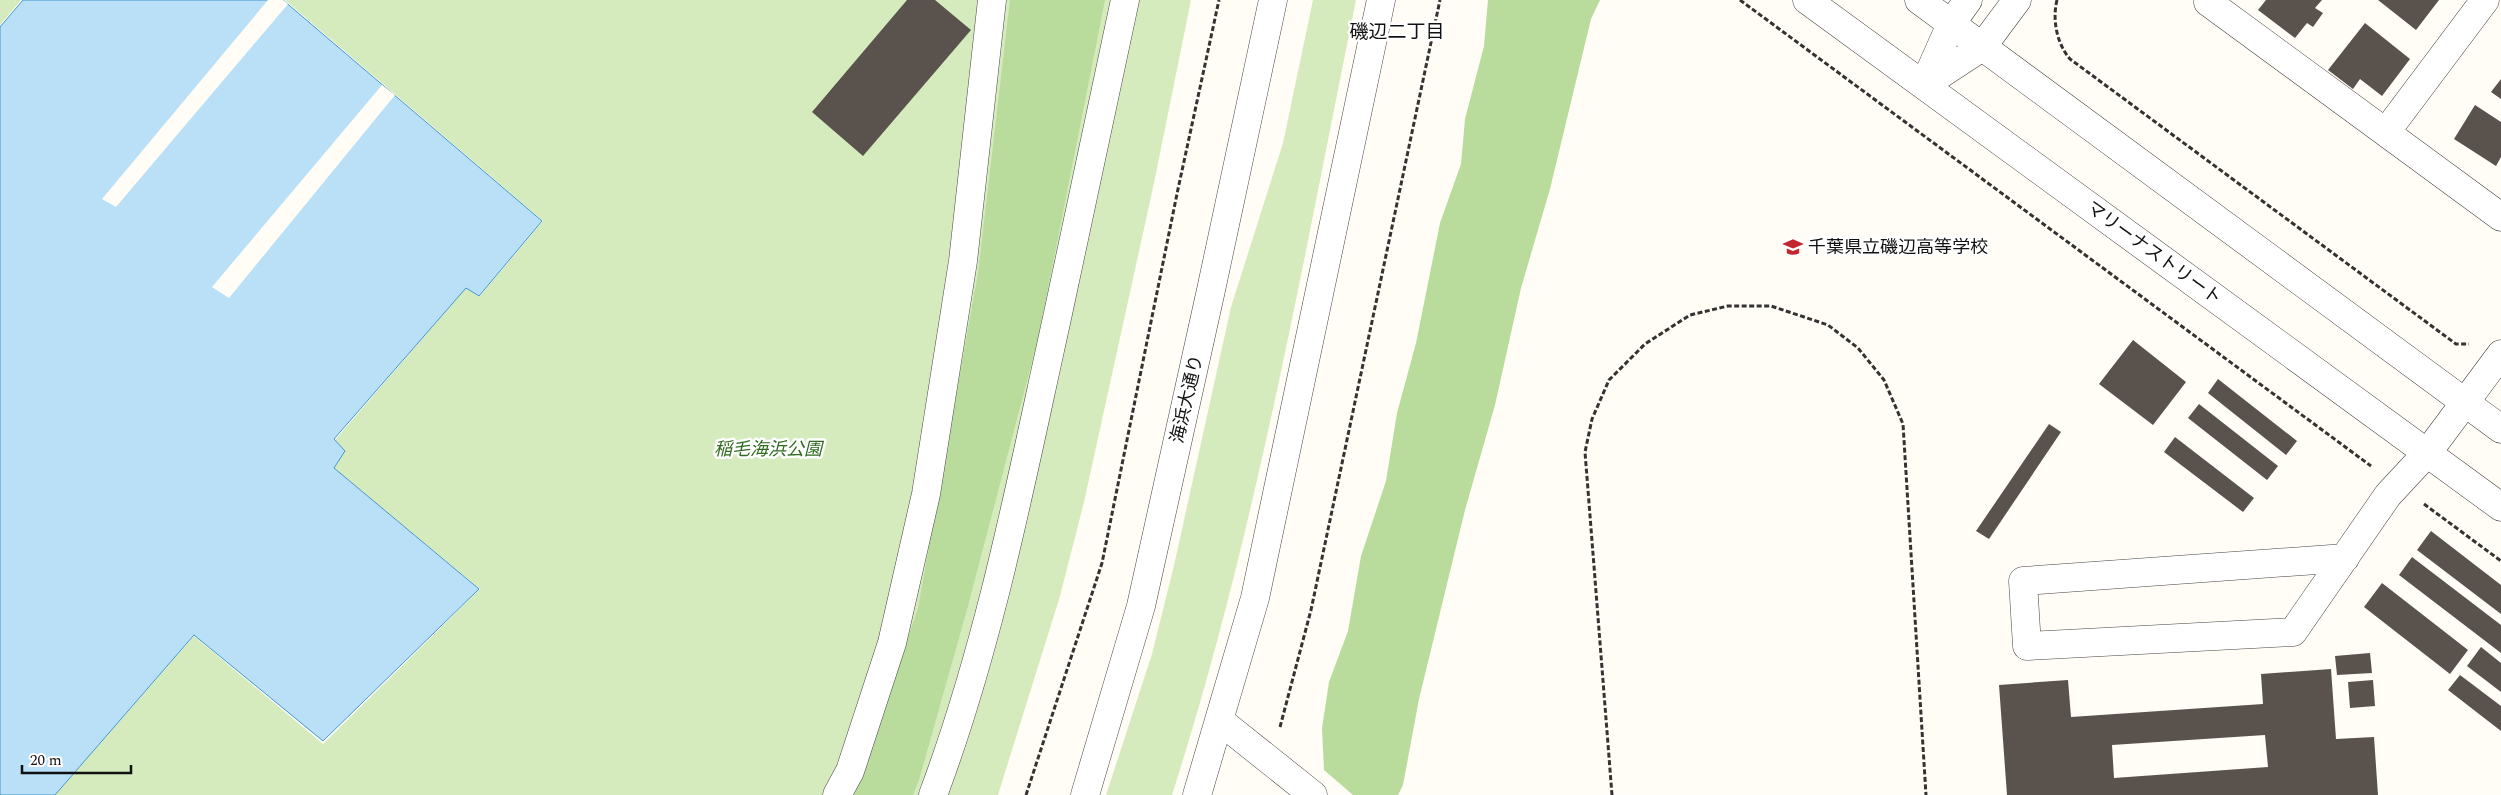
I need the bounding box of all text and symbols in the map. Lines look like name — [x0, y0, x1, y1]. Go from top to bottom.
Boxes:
district label: 磯辺二丁目 — [1349, 18, 1445, 47]
street label: マリーナストリート — [2081, 194, 2227, 312]
place label: 千葉県立磯辺高等学校 — [1808, 234, 1988, 261]
school or university icon: 千葉県立磯辺高等学校 — [1782, 236, 1804, 258]
street label: 海浜大通り — [1164, 352, 1210, 446]
park label: 稲毛海浜公園 — [714, 436, 825, 463]
scale bar — [22, 742, 131, 774]
text: 20 m — [30, 749, 62, 772]

